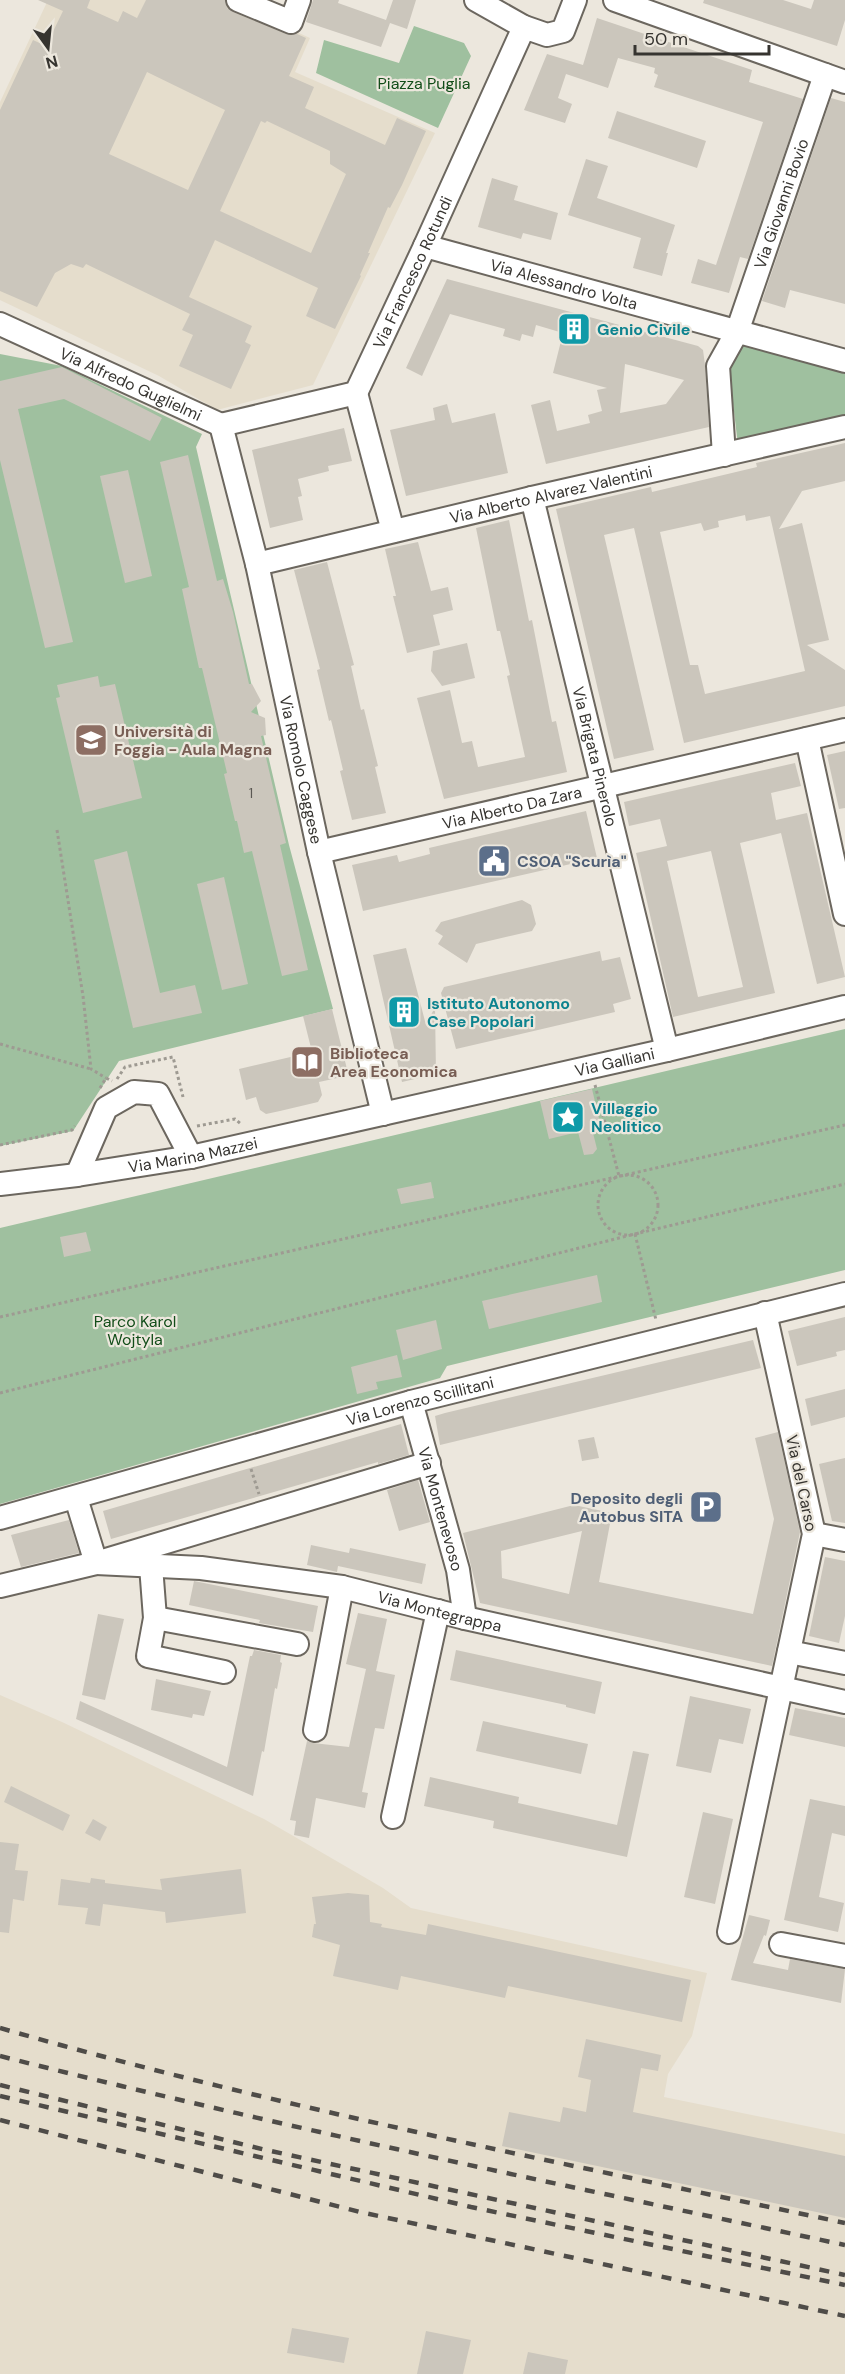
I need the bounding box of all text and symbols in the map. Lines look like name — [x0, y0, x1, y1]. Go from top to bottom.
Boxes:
north arrow — [18, 18, 78, 78]
scale bar — [635, 18, 768, 56]
text: 50 m — [644, 27, 688, 51]
text: N — [43, 50, 60, 74]
park label: Piazza Puglia — [378, 73, 470, 94]
street label: Via Giovanni Bovio — [749, 136, 814, 272]
street label: Via Francesco Rotundi — [368, 193, 457, 352]
street label: Via Alessandro Volta — [488, 254, 640, 315]
building icon: Genio Civile — [556, 311, 592, 347]
place label: Genio Civile — [597, 319, 690, 340]
street label: Via Alfredo Guglielmi — [56, 343, 205, 426]
street label: Via Alberto Alvarez Valentini — [447, 461, 654, 528]
street label: Via Brigata Pinerolo — [567, 684, 622, 829]
street label: Via Romolo Caggese — [275, 694, 327, 846]
place label: Università di Foggia - Aula Magna — [114, 721, 272, 760]
school or university icon: Università di Foggia - Aula Magna — [73, 722, 109, 758]
street label: Via Alberto Da Zara — [440, 781, 584, 834]
house number: 1 — [249, 784, 253, 802]
public building icon: CSOA "Scurìa" — [476, 843, 512, 879]
place label: CSOA "Scurìa" — [517, 851, 627, 872]
place label: Istituto Autonomo Case Popolari — [427, 993, 570, 1032]
building icon: Istituto Autonomo Case Popolari — [386, 994, 422, 1030]
place label: Biblioteca Area Economica — [330, 1043, 458, 1082]
street label: Via Galliani — [573, 1043, 656, 1081]
library icon: Biblioteca Area Economica — [289, 1044, 325, 1080]
place label: Villaggio Neolitico — [591, 1098, 662, 1137]
place icon: Villaggio Neolitico — [550, 1099, 586, 1135]
street label: Via Marina Mazzei — [127, 1132, 260, 1178]
park label: Parco Karol Wojtyla — [94, 1311, 176, 1350]
street label: Via Lorenzo Scillitani — [344, 1372, 496, 1431]
street label: Via del Carso — [781, 1433, 822, 1533]
street label: Via Montenevoso — [413, 1445, 468, 1573]
place label: Deposito degli Autobus SITA — [571, 1488, 683, 1527]
parking icon: Deposito degli Autobus SITA — [688, 1489, 724, 1525]
street label: Via Montegrappa — [375, 1586, 504, 1637]

